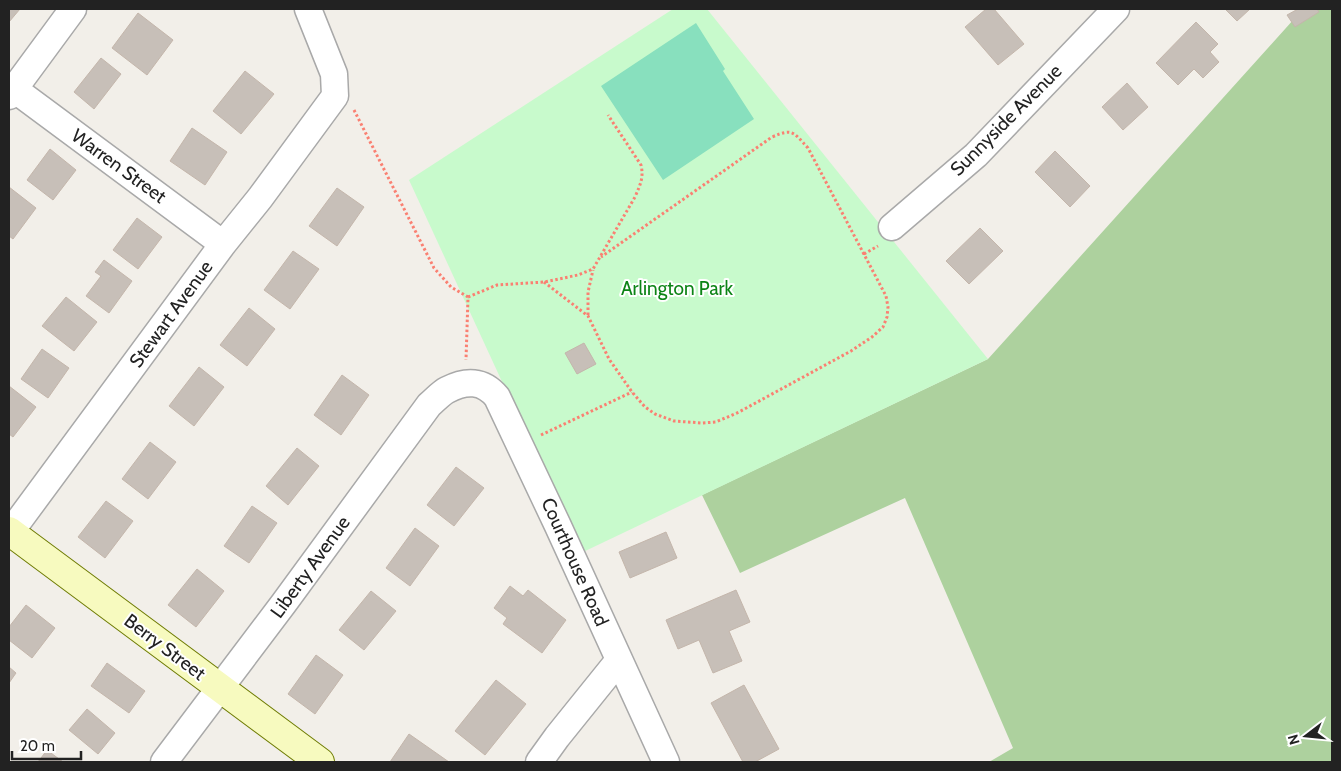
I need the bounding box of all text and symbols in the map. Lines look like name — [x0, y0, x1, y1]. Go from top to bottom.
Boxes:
street label: Sunnyside Avenue — [945, 59, 1067, 181]
street label: Warren Street — [67, 124, 171, 208]
street label: Stewart Avenue — [124, 256, 218, 372]
park label: Arlington Park — [621, 277, 734, 300]
street label: Courthouse Road — [536, 494, 614, 630]
street label: Liberty Avenue — [265, 511, 355, 622]
street label: Berry Street — [120, 609, 211, 685]
north arrow — [1281, 711, 1331, 761]
scale bar — [12, 728, 81, 760]
text: N — [1283, 732, 1304, 747]
text: 20 m — [20, 737, 55, 755]

